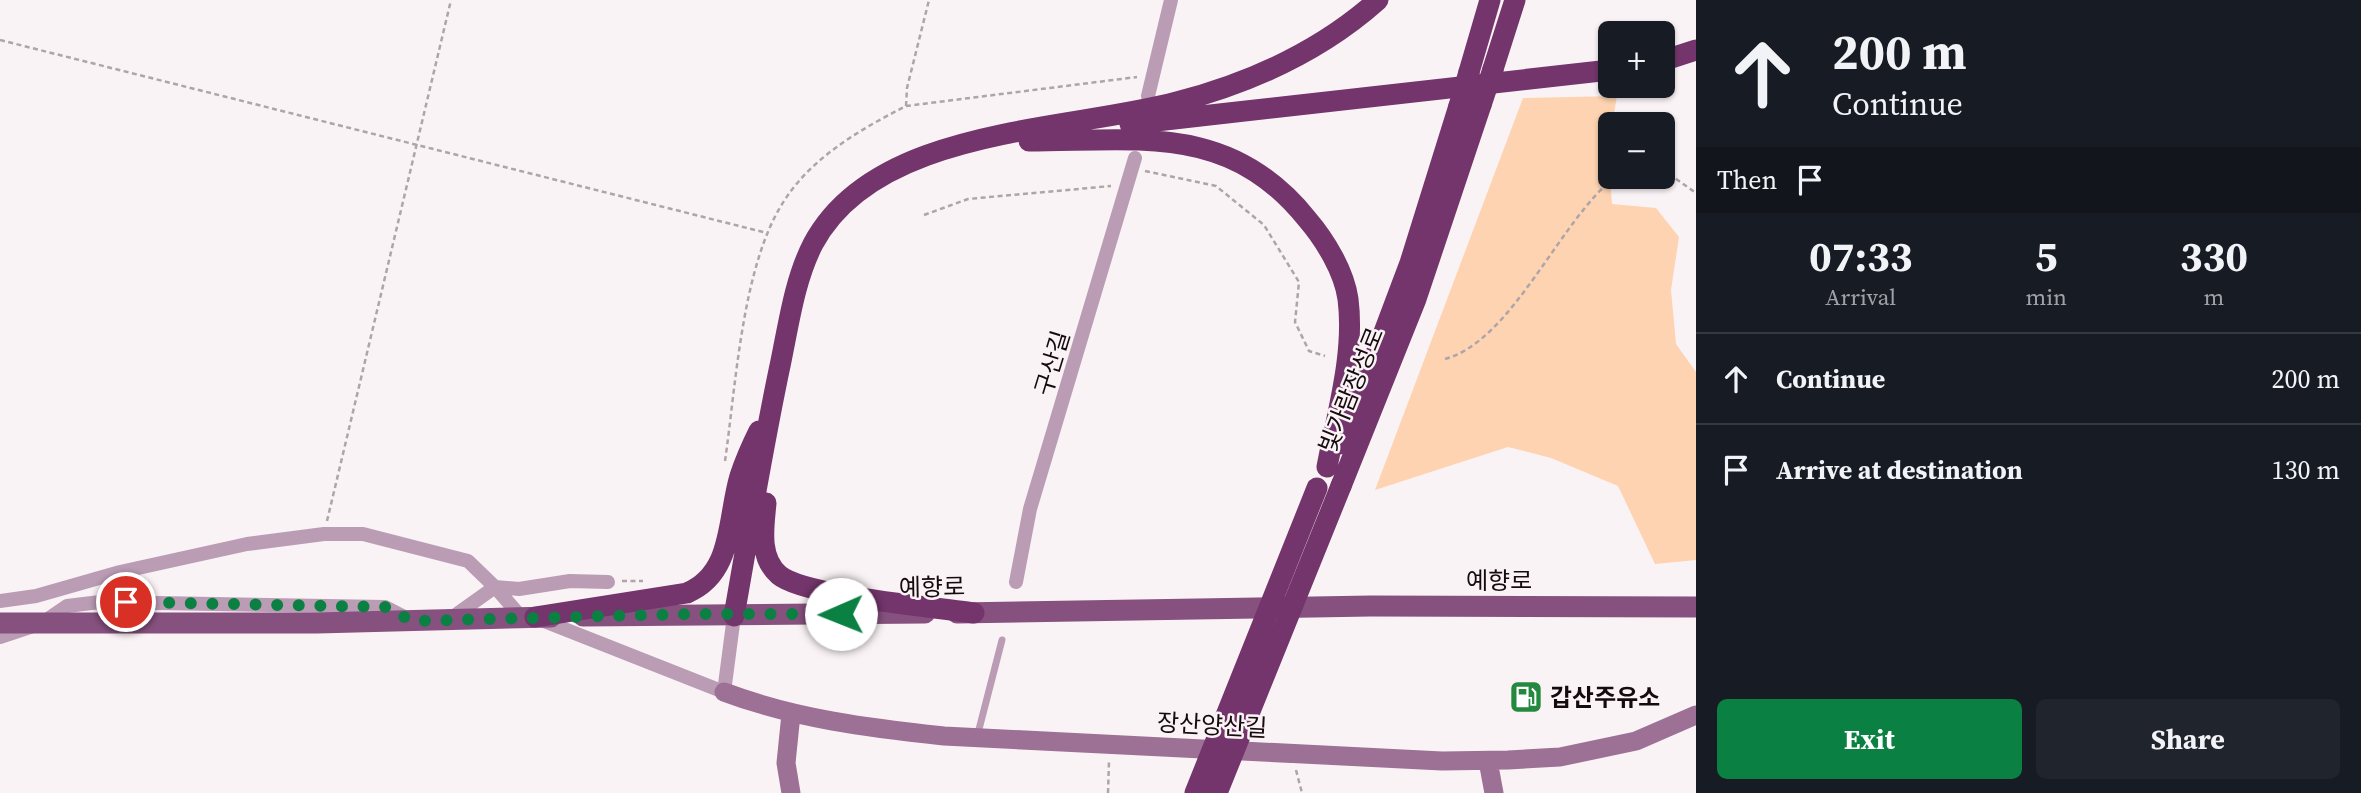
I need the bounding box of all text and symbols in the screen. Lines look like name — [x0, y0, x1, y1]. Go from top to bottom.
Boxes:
text: 200 m — [1832, 18, 1967, 85]
map controls — [1598, 21, 1675, 189]
button: + — [1598, 21, 1675, 98]
icon: ahead — [1717, 28, 1808, 119]
text: Continue — [1832, 82, 1963, 126]
button: − — [1598, 112, 1675, 189]
icon: arrive — [1791, 161, 1829, 199]
text: Then — [1717, 162, 1777, 198]
text: 07:33 — [1809, 227, 1913, 285]
text: 5 — [2035, 227, 2058, 285]
text: 330 — [2180, 227, 2248, 285]
text: Arrival — [1825, 281, 1896, 313]
text: min — [2025, 281, 2067, 313]
text: m — [2204, 281, 2224, 313]
street label: 빛가람장성로 — [1311, 322, 1391, 458]
street label: 구산길 — [1027, 326, 1077, 400]
icon: ahead — [1717, 360, 1755, 398]
text: Continue — [1776, 361, 1885, 397]
text: 200 m — [2272, 361, 2340, 397]
icon: arrive — [1717, 451, 1755, 489]
text: Arrive at destination — [1776, 452, 2023, 488]
text: 130 m — [2272, 452, 2340, 488]
street label: 예향로 — [1466, 564, 1532, 597]
street label: 예향로 — [899, 570, 965, 604]
pin — [96, 572, 156, 632]
position arrow — [804, 577, 878, 651]
icon: arrive — [107, 583, 145, 621]
fuel station icon: 갑산주유소 — [1507, 678, 1545, 716]
place label: 갑산주유소 — [1550, 681, 1660, 714]
button: Exit — [1717, 699, 2022, 779]
button: Share — [2036, 699, 2340, 779]
street label: 장산양산길 — [1156, 706, 1268, 744]

